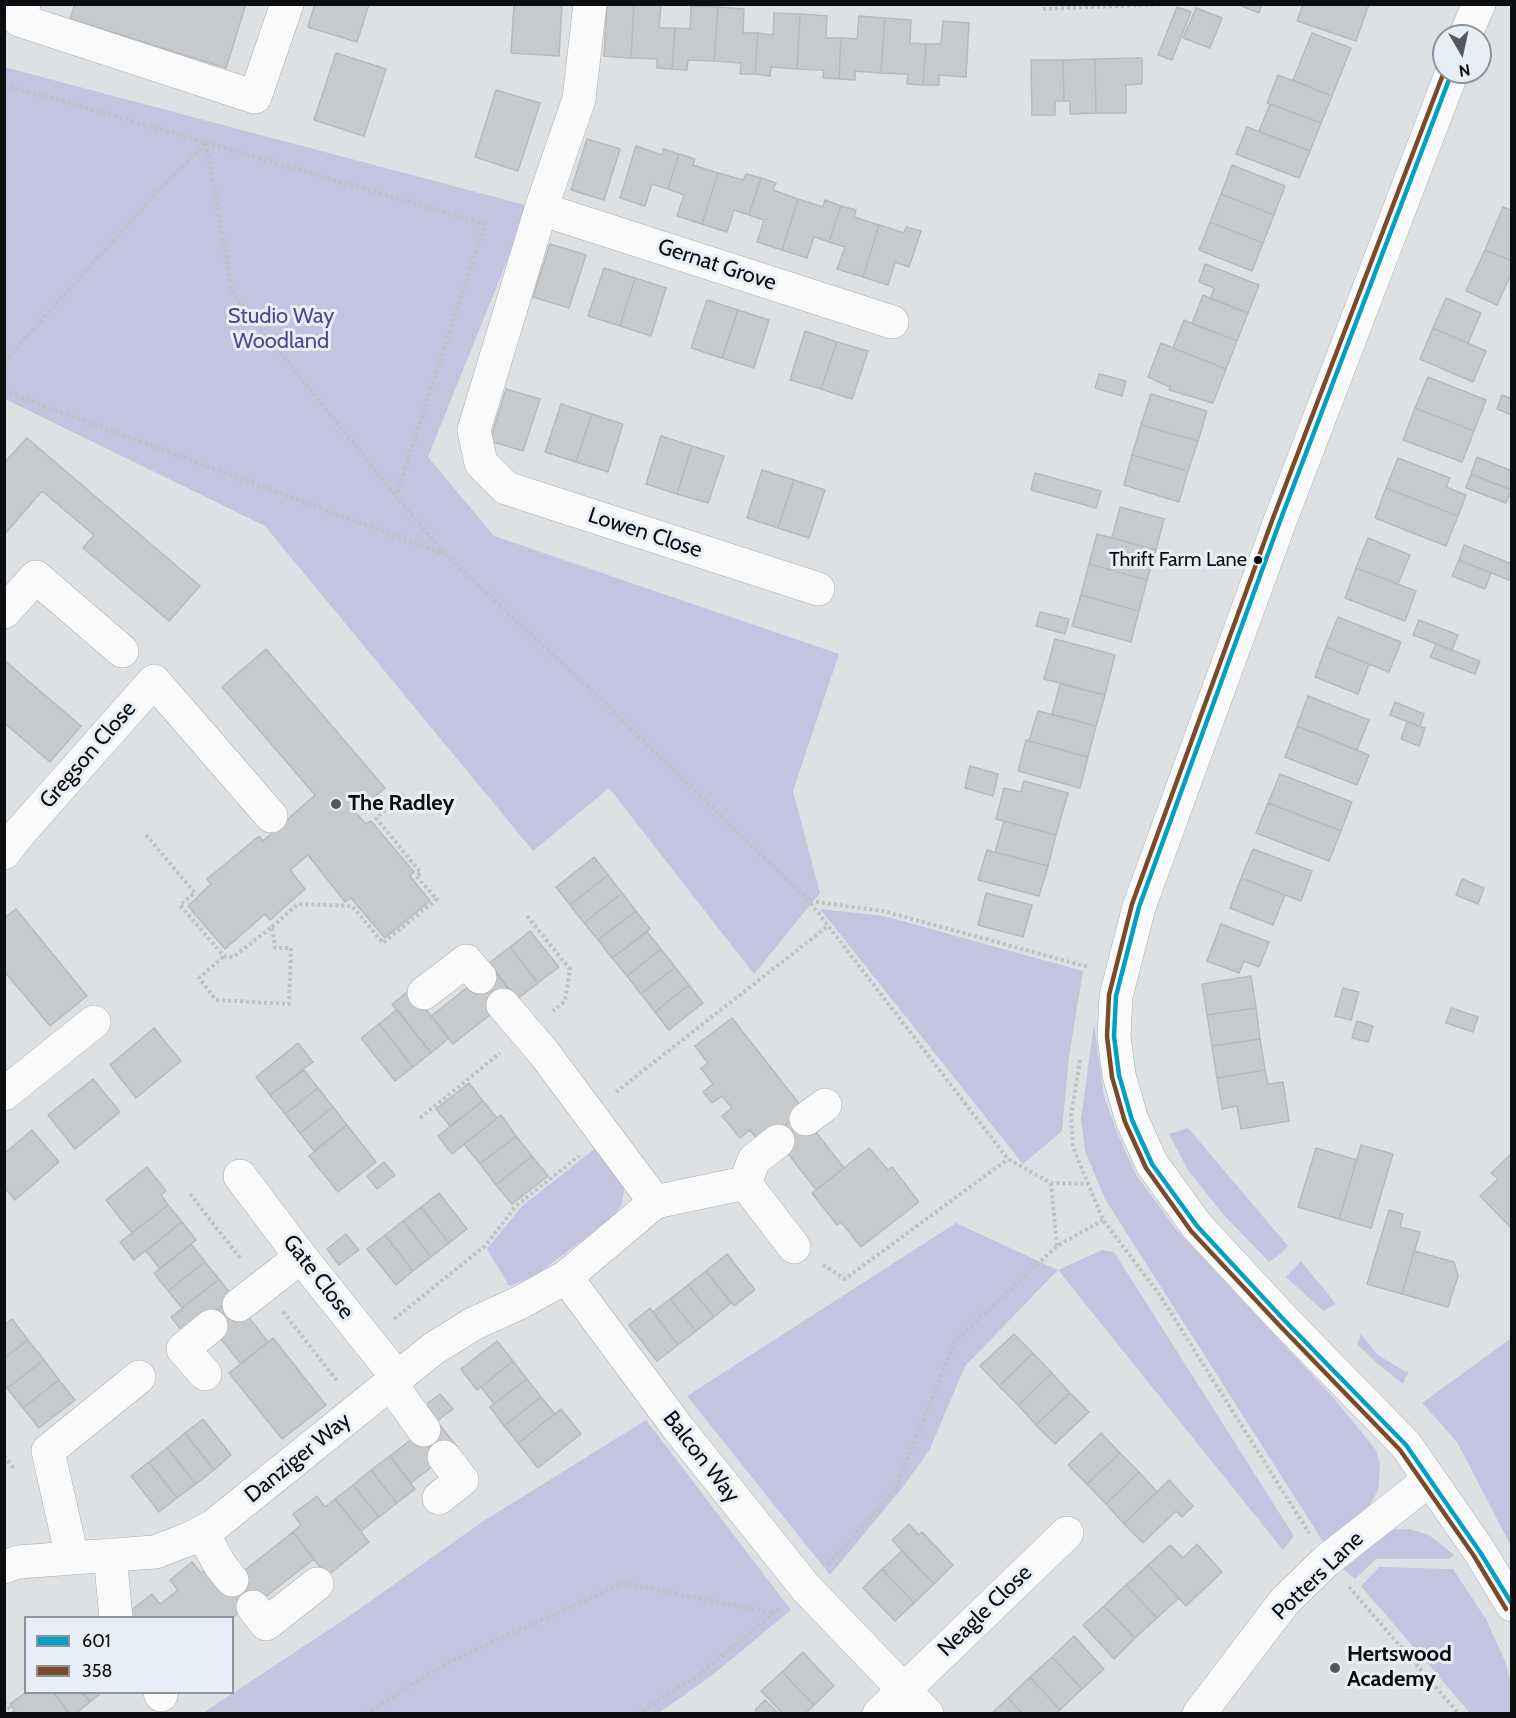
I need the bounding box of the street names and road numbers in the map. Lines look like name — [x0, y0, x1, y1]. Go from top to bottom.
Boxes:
street label: Gernat Grove — [654, 233, 780, 297]
street label: Lowen Close — [585, 502, 705, 564]
street label: Gregson Close — [34, 696, 142, 814]
street label: Gate Close — [277, 1230, 359, 1324]
street label: Balcon Way — [657, 1406, 745, 1508]
street label: Danziger Way — [240, 1407, 356, 1509]
street label: Potters Lane — [1267, 1526, 1369, 1626]
street label: Neagle Close — [933, 1560, 1037, 1662]

